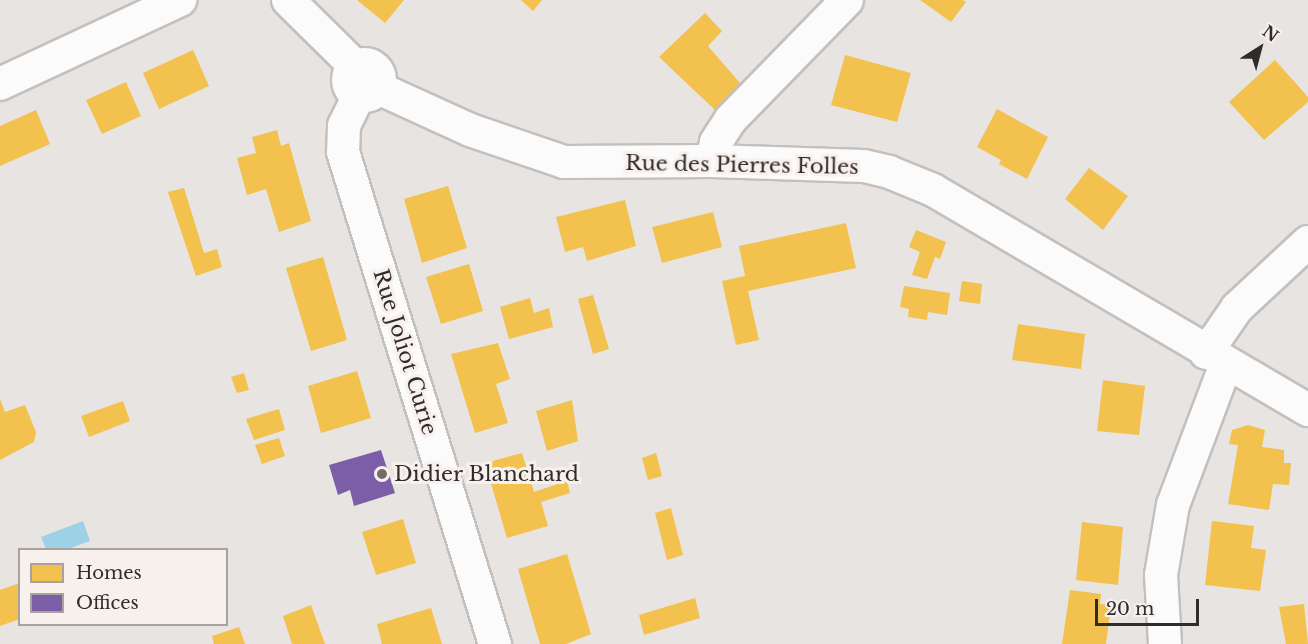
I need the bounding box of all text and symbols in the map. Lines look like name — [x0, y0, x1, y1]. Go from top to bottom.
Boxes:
north arrow — [1230, 18, 1290, 78]
text: N — [1259, 21, 1283, 46]
street label: Rue des Pierres Folles — [625, 150, 859, 180]
street label: Rue Joliot Curie — [368, 266, 442, 438]
place label: Didier Blanchard — [394, 461, 579, 487]
marker: Didier Blanchard — [375, 467, 389, 481]
legend — [18, 548, 228, 626]
text: Homes — [76, 562, 142, 584]
scale bar — [1098, 587, 1202, 625]
text: Offices — [76, 592, 139, 614]
text: 20 m — [1106, 598, 1154, 620]

